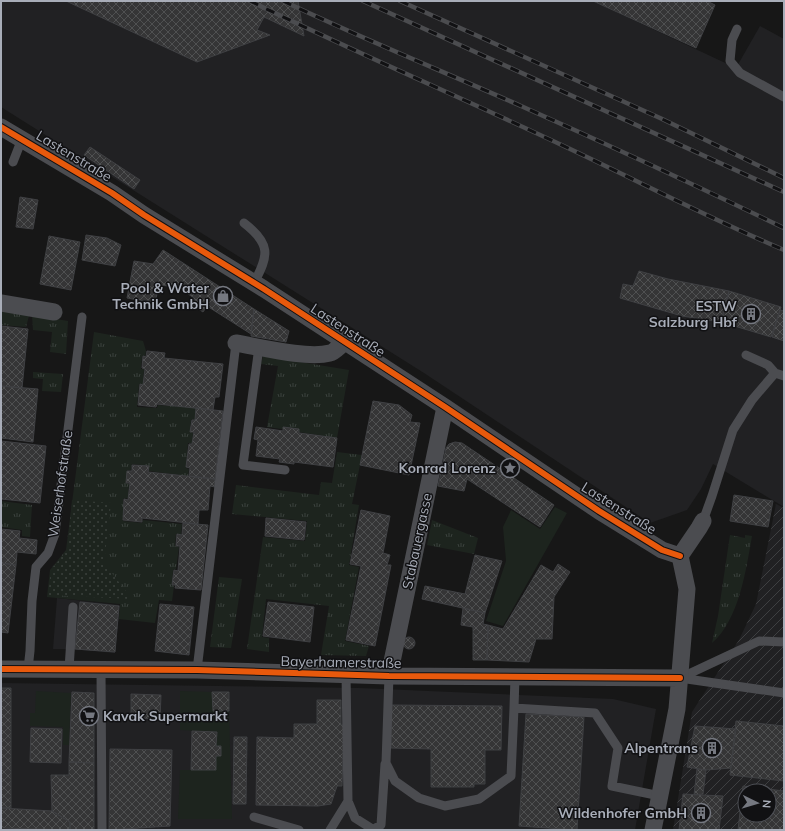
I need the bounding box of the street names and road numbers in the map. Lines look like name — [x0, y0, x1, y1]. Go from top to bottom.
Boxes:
street label: Lastenstraße — [33, 126, 115, 186]
street label: Lastenstraße — [307, 299, 389, 361]
street label: Weiserhofstraße — [44, 429, 76, 539]
street label: Lastenstraße — [578, 478, 660, 538]
street label: Stabauergasse — [398, 491, 436, 591]
street label: Bayerhamerstraße — [280, 652, 402, 672]

